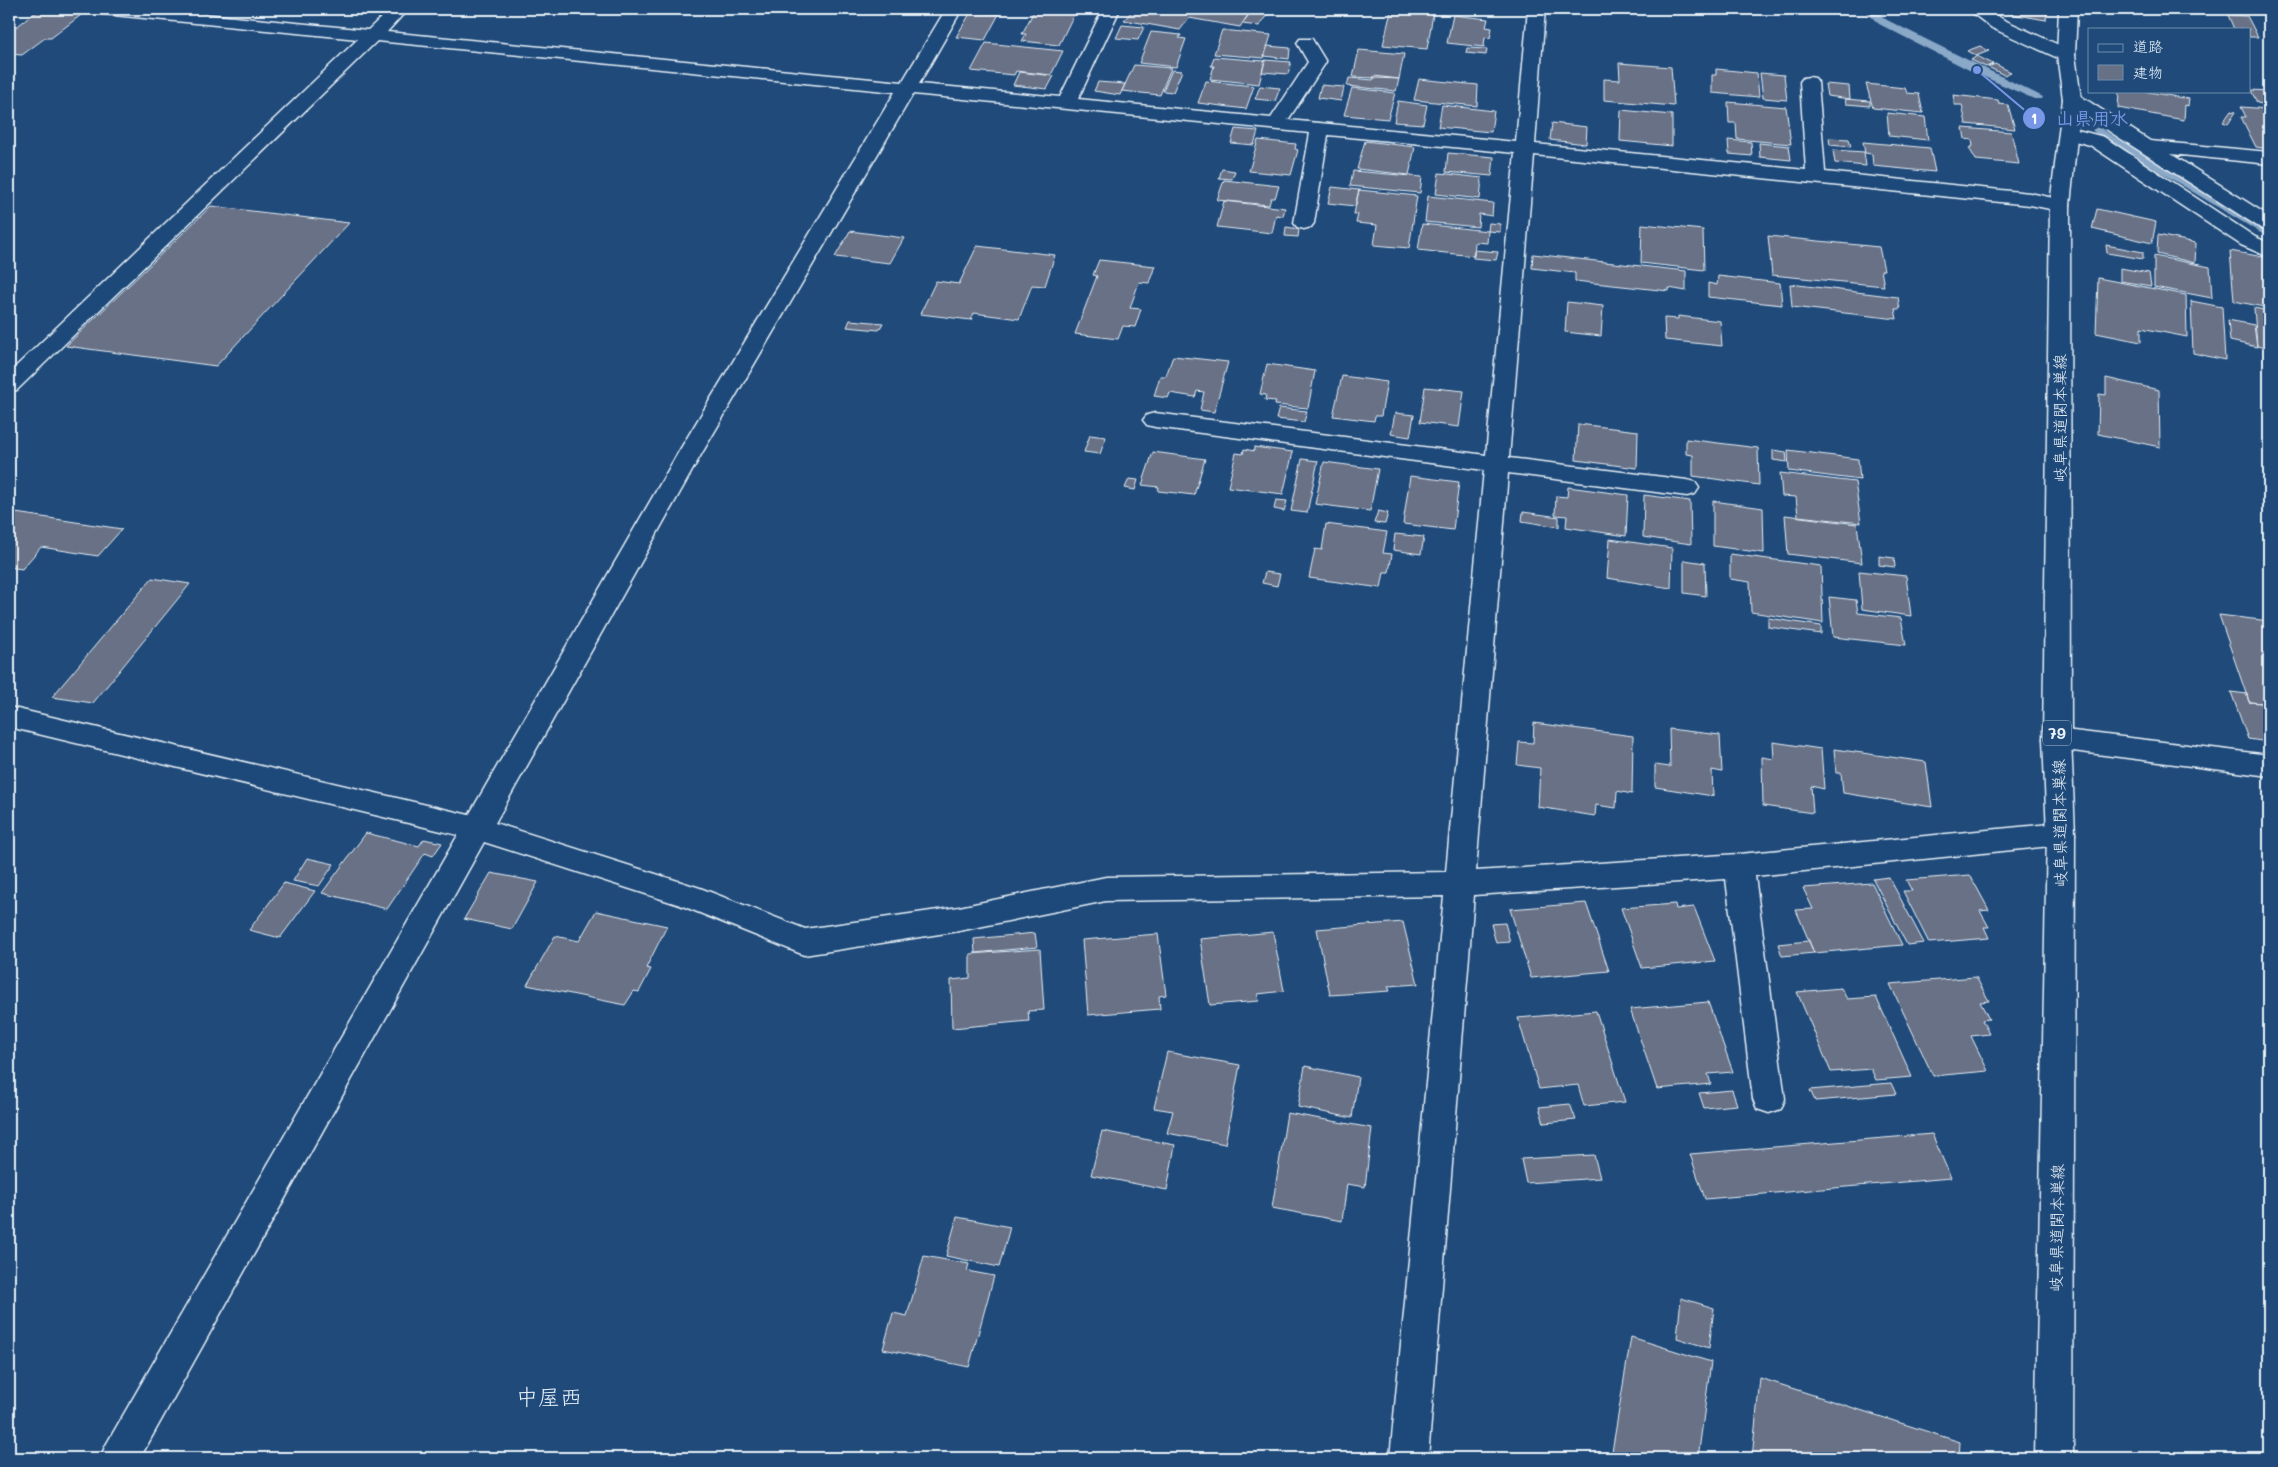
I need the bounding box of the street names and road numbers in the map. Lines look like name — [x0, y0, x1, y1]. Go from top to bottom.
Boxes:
street label: 岐阜県道関本巣線 — [2049, 354, 2070, 482]
road number: 79 — [2043, 720, 2071, 746]
street label: 岐阜県道関本巣線 — [2047, 759, 2071, 887]
street label: 岐阜県道関本巣線 — [2044, 1164, 2068, 1292]

